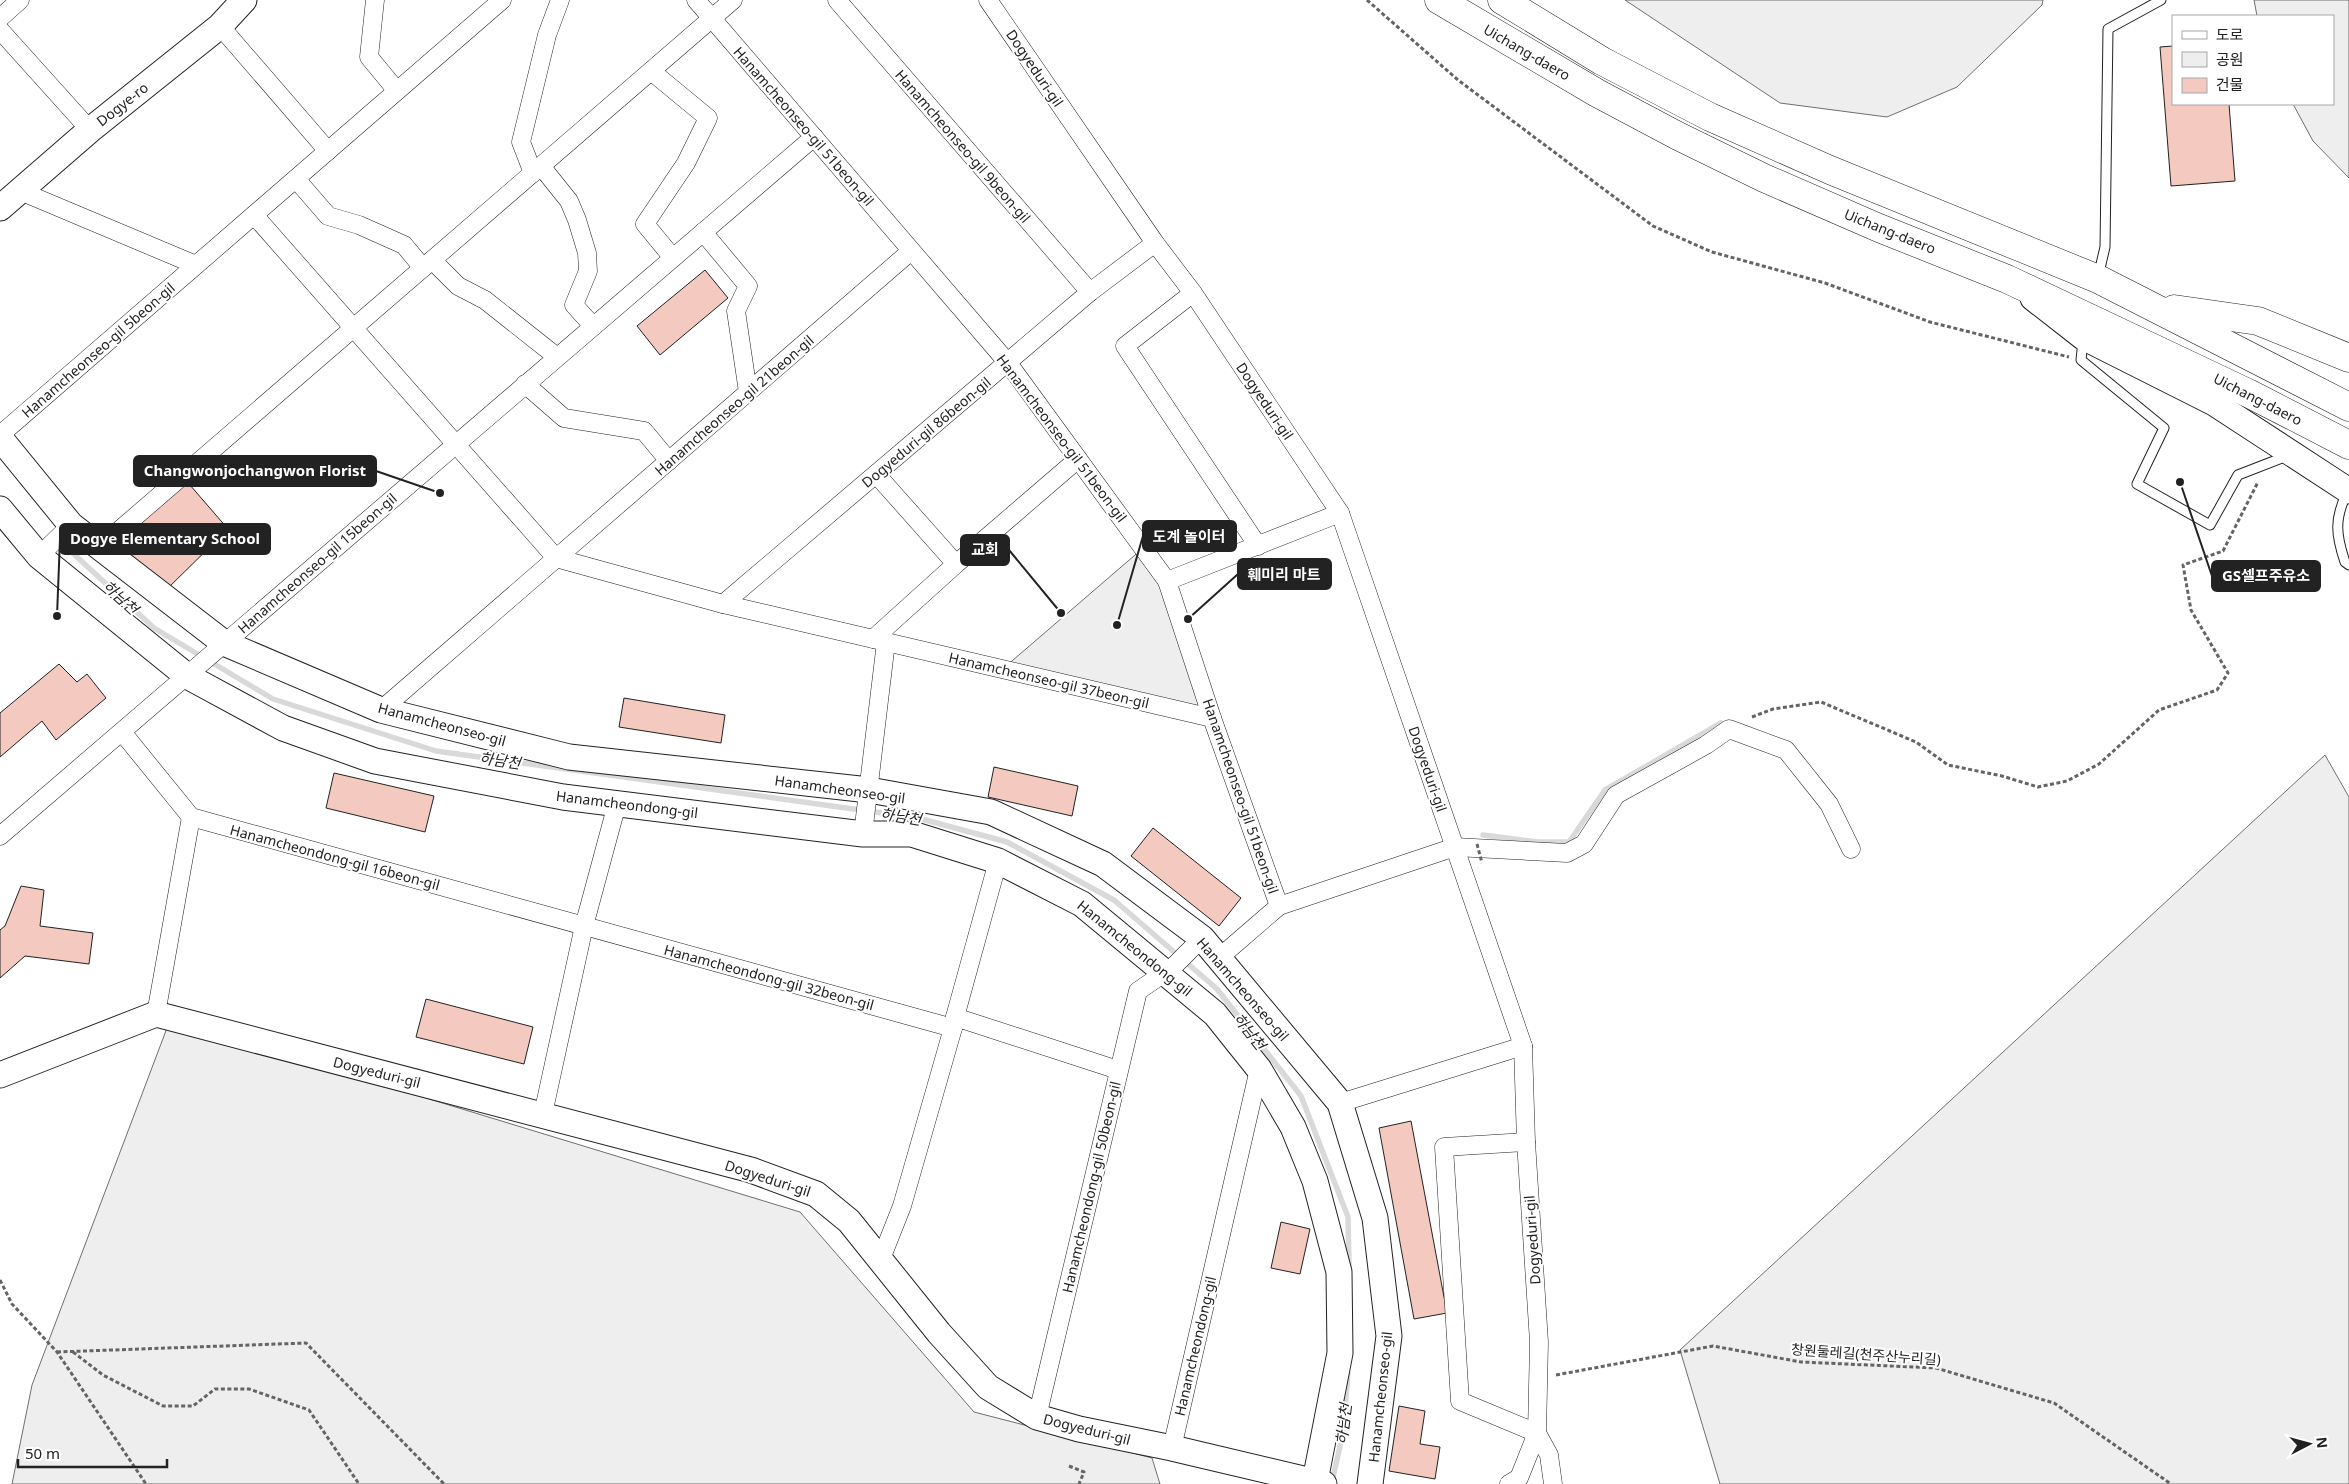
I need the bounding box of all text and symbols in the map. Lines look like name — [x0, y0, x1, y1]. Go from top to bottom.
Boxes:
legend — [2172, 15, 2334, 105]
street label: Uichang-daero — [1480, 19, 1574, 85]
text: 도로 — [2216, 24, 2244, 44]
street label: Dogyeduri-gil — [1002, 26, 1068, 110]
street label: Hanamcheonseo-gil 51beon-gil — [729, 42, 879, 210]
text: 공원 — [2216, 49, 2244, 69]
street label: Hanamcheonseo-gil 9beon-gil — [891, 65, 1035, 227]
text: 건물 — [2216, 74, 2244, 94]
street label: Dogye-ro — [92, 78, 152, 130]
street label: Uichang-daero — [1841, 204, 1939, 258]
street label: Hanamcheonseo-gil 5beon-gil — [17, 278, 179, 422]
street label: Hanamcheonseo-gil 21beon-gil — [650, 330, 818, 480]
street label: Hanamcheonseo-gil 51beon-gil — [993, 350, 1131, 526]
street label: Dogyeduri-gil — [1232, 359, 1298, 443]
street label: Uichang-daero — [2210, 368, 2306, 430]
street label: Dogyeduri-gil 86beon-gil — [857, 372, 995, 492]
callout: Changwonjochangwon Florist — [134, 456, 376, 486]
text: Changwonjochangwon Florist — [144, 460, 367, 480]
street label: Hanamcheonseo-gil 15beon-gil — [233, 488, 401, 638]
callout: 도계 놀이터 — [1143, 521, 1236, 551]
callout: Dogye Elementary School — [60, 524, 270, 554]
text: 도계 놀이터 — [1153, 526, 1225, 546]
text: Dogye Elementary School — [70, 528, 260, 548]
callout: 교회 — [961, 535, 1009, 565]
text: 교회 — [971, 539, 999, 559]
callout: 훼미리 마트 — [1238, 559, 1331, 589]
callout: GS셀프주유소 — [2212, 561, 2320, 591]
text: 훼미리 마트 — [1248, 564, 1321, 584]
text: GS셀프주유소 — [2222, 565, 2310, 585]
water label: 하남천 — [99, 576, 145, 620]
street label: Hanamcheonseo-gil 37beon-gil — [947, 648, 1151, 712]
street label: Hanamcheonseo-gil 51beon-gil — [1199, 696, 1283, 896]
street label: Hanamcheonseo-gil — [376, 698, 508, 750]
street label: Dogyeduri-gil — [1404, 724, 1452, 814]
water label: 하남천 — [478, 747, 524, 773]
street label: Hanamcheonseo-gil — [773, 770, 907, 808]
street label: Hanamcheondong-gil — [555, 786, 699, 822]
water label: 하남천 — [879, 803, 925, 829]
street label: Hanamcheondong-gil 16beon-gil — [228, 820, 442, 894]
street label: Hanamcheondong-gil — [1073, 896, 1197, 1000]
street label: Hanamcheonseo-gil — [1193, 933, 1293, 1045]
street label: Hanamcheondong-gil 32beon-gil — [662, 940, 876, 1014]
water label: 하남천 — [1229, 1009, 1272, 1055]
street label: Dogyeduri-gil — [331, 1052, 423, 1092]
street label: Hanamcheondong-gil 50beon-gil — [1057, 1079, 1125, 1295]
street label: Dogyeduri-gil — [723, 1155, 813, 1201]
street label: Dogyeduri-gil — [1519, 1195, 1545, 1285]
street label: Hanamcheondong-gil — [1170, 1274, 1220, 1418]
street label: Hanamcheonseo-gil — [1364, 1331, 1396, 1463]
street label: 창원둘레길(천주산누리길) — [1790, 1339, 1942, 1369]
water label: 하남천 — [1331, 1400, 1356, 1446]
street label: Dogyeduri-gil — [1041, 1409, 1133, 1449]
north arrow — [2284, 1419, 2334, 1469]
scale bar — [18, 1436, 166, 1468]
text: N — [2312, 1436, 2332, 1449]
text: 50 m — [25, 1443, 60, 1463]

